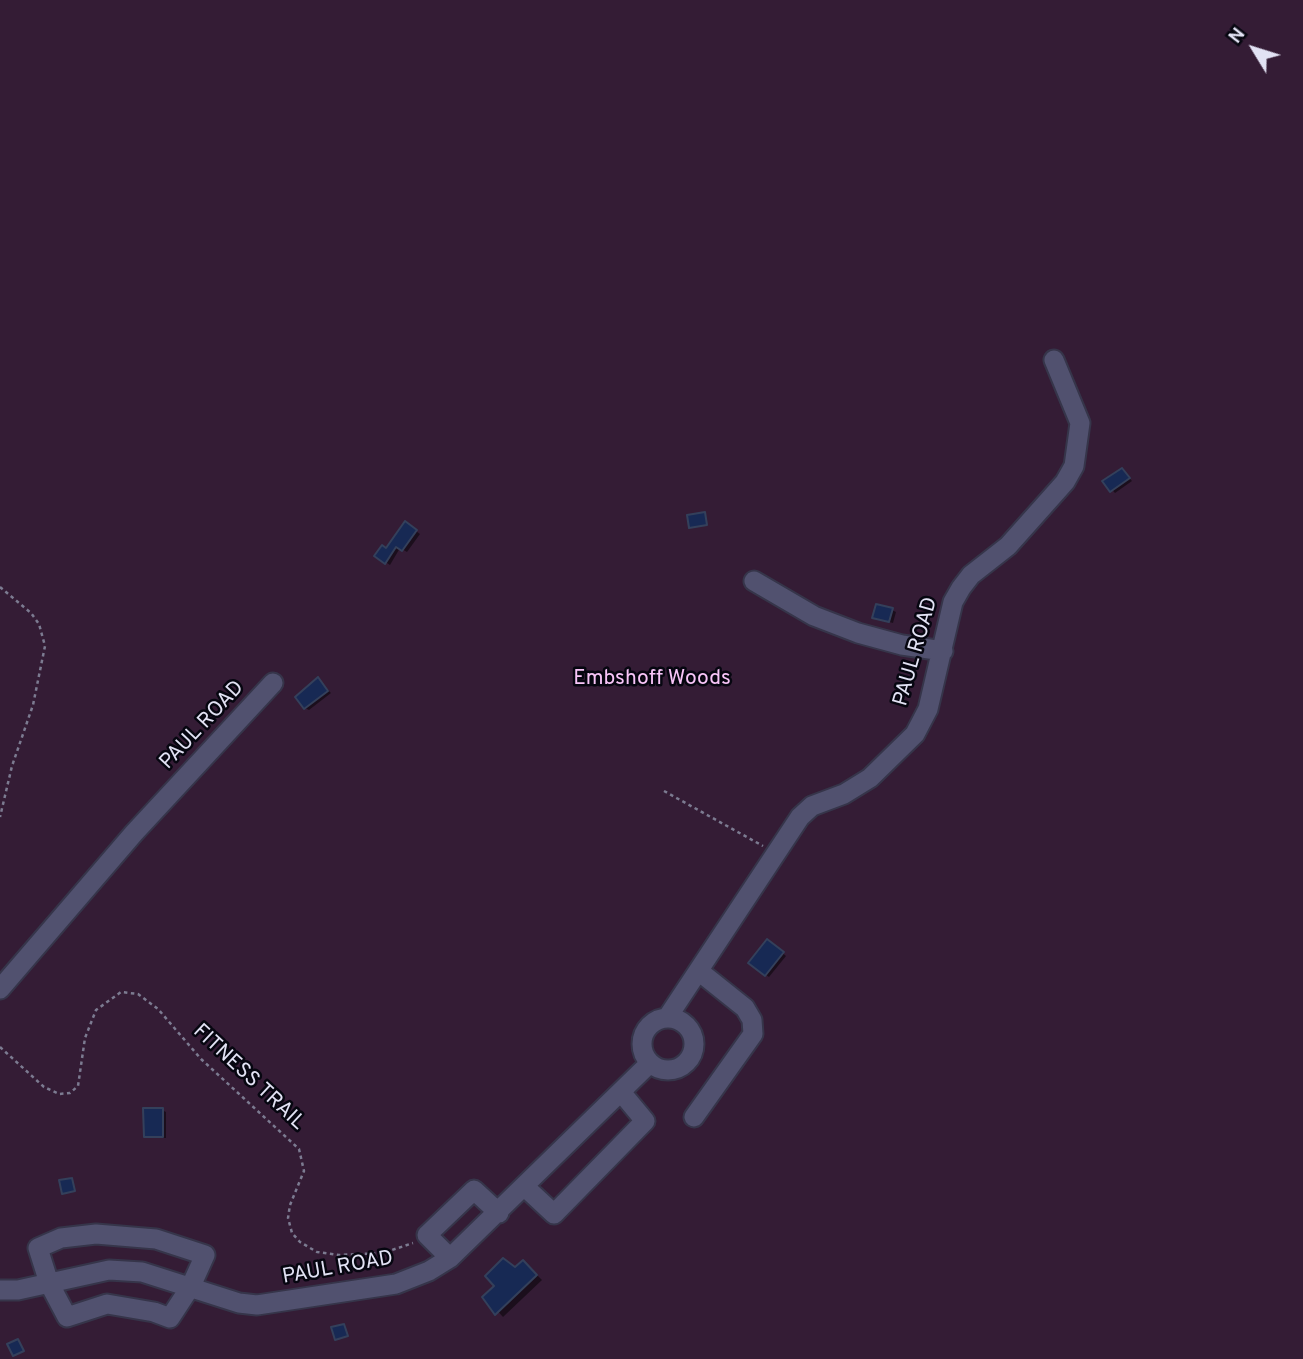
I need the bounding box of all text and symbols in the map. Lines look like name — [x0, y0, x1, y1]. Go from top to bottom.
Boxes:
north arrow — [1219, 14, 1289, 84]
text: N — [1224, 23, 1251, 49]
street label: PAUL ROAD — [889, 595, 945, 709]
park label: Embshoff Woods — [573, 667, 731, 693]
street label: PAUL ROAD — [156, 676, 250, 776]
street label: FITNESS TRAIL — [187, 1020, 309, 1136]
street label: PAUL ROAD — [281, 1247, 395, 1291]

